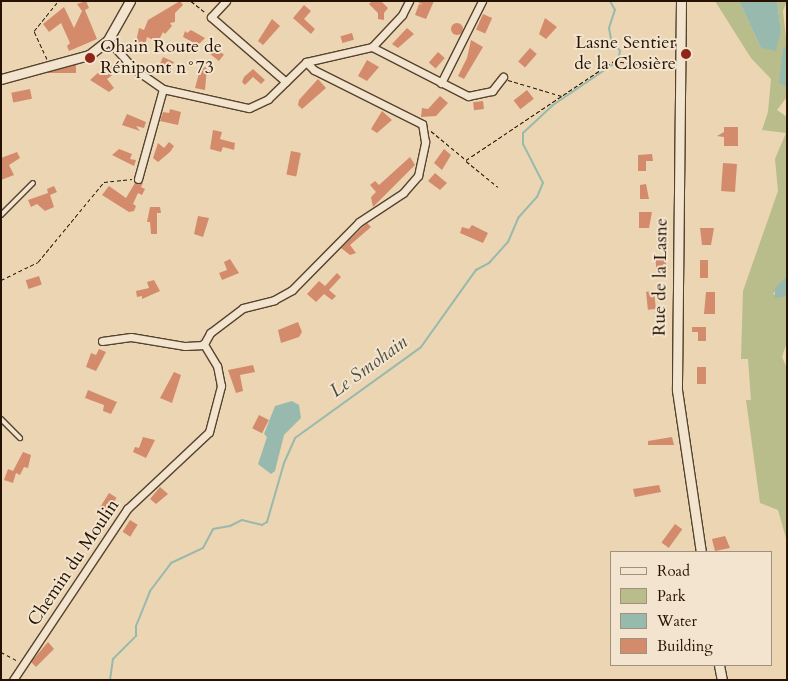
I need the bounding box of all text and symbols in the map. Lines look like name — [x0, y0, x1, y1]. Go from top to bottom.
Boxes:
place label: Lasne Sentier de la Closière — [574, 33, 676, 76]
place label: Ohain Route de Rénipont n°73 — [100, 37, 222, 80]
marker: Lasne Sentier de la Closière — [680, 48, 692, 60]
marker: Ohain Route de Rénipont n°73 — [84, 52, 96, 64]
street label: Rue de la Lasne — [649, 218, 673, 336]
water label: Le Smohain — [326, 331, 412, 403]
street label: Chemin du Moulin — [24, 496, 124, 630]
legend — [610, 551, 773, 666]
text: Road — [657, 561, 690, 581]
text: Park — [657, 586, 686, 606]
text: Water — [657, 611, 697, 631]
text: Building — [657, 636, 713, 656]

